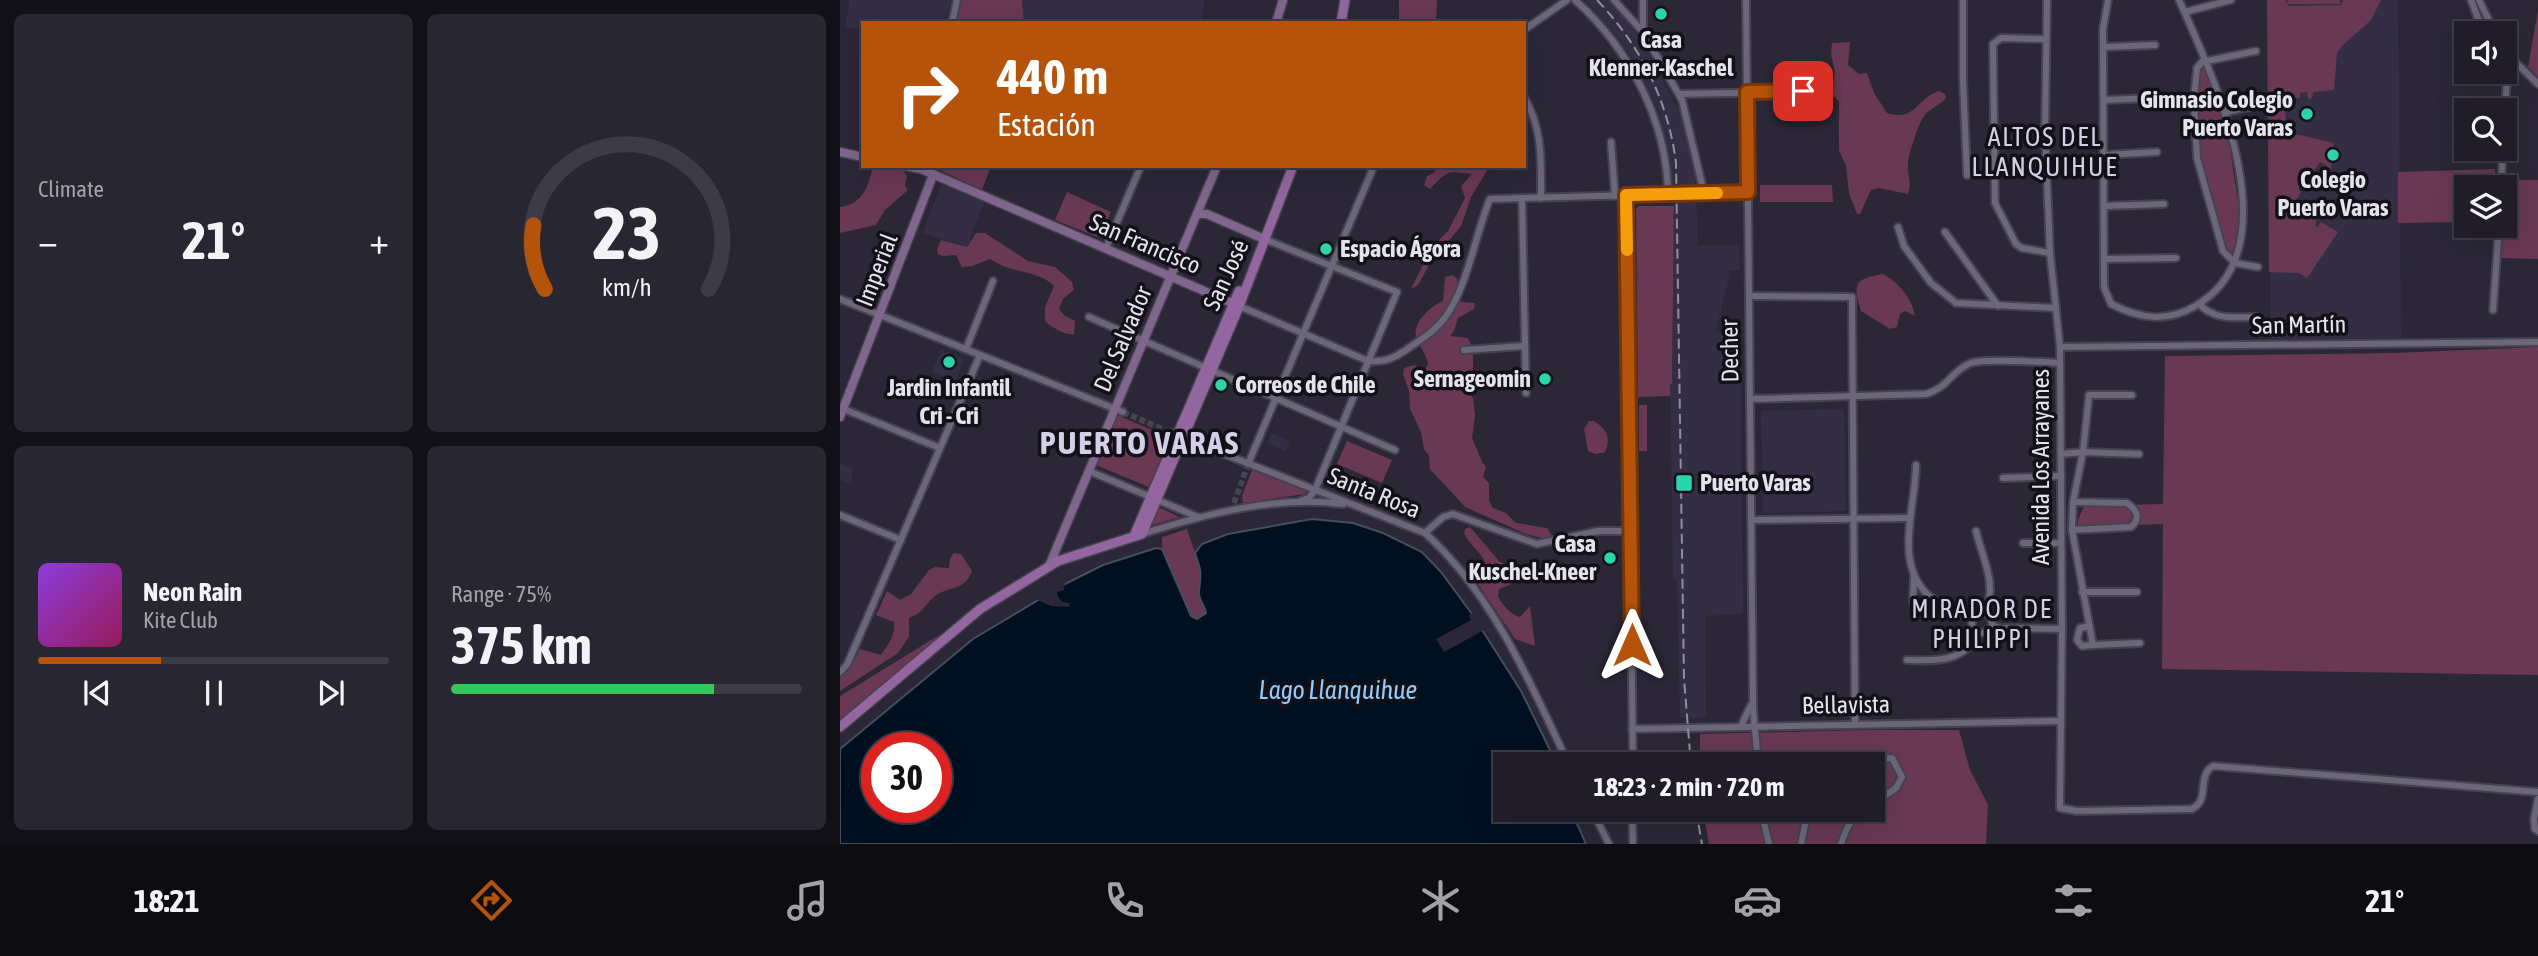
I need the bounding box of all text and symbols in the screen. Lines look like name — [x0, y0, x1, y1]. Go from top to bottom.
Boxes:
marker: Casa Klenner-Kaschel — [1653, 6, 1669, 22]
map controls — [2454, 21, 2517, 238]
button: sound — [2454, 21, 2517, 84]
place label: Casa Klenner-Kaschel — [1589, 26, 1734, 81]
text: 440 m — [997, 48, 1108, 104]
icon: right — [882, 49, 973, 140]
pin — [1773, 61, 1833, 121]
icon: arrive — [1784, 72, 1822, 110]
place label: Gimnasio Colegio Puerto Varas — [2140, 86, 2294, 141]
button: search — [2454, 98, 2517, 161]
text: Estación — [997, 106, 1096, 143]
marker: Gimnasio Colegio Puerto Varas — [2299, 106, 2315, 122]
district label: ALTOS DEL LLANQUIHUE — [1972, 122, 2118, 182]
marker: Colegio Puerto Varas — [2325, 147, 2341, 163]
place label: Colegio Puerto Varas — [2278, 166, 2389, 221]
button: layers — [2454, 175, 2517, 238]
text: Climate — [38, 176, 104, 202]
text: 23 — [592, 191, 661, 274]
street label: San Francisco — [1086, 208, 1205, 279]
text: 21° — [182, 210, 245, 270]
text: − — [38, 219, 58, 262]
text: + — [369, 219, 389, 262]
street label: Imperial — [850, 229, 903, 310]
street label: San José — [1198, 235, 1254, 314]
place label: Espacio Ágora — [1340, 235, 1461, 262]
marker: Espacio Ágora — [1318, 241, 1334, 257]
text: km/h — [602, 273, 651, 301]
street label: Del Salvador — [1088, 281, 1157, 396]
street label: San Martín — [2252, 310, 2346, 339]
street label: Decher — [1715, 319, 1744, 383]
marker: Jardin Infantil Cri - Cri — [941, 354, 957, 370]
place label: Sernageomin — [1414, 365, 1531, 392]
street label: Avenida Los Arrayanes — [2027, 369, 2054, 565]
place label: Correos de Chile — [1235, 371, 1376, 398]
marker: Sernageomin — [1537, 371, 1553, 387]
place label: Jardin Infantil Cri - Cri — [886, 374, 1011, 429]
marker: Correos de Chile — [1213, 377, 1229, 393]
district label: PUERTO VARAS — [1040, 424, 1240, 461]
street label: Santa Rosa — [1324, 462, 1424, 523]
place label: Puerto Varas — [1700, 469, 1811, 496]
marker: Puerto Varas — [1674, 473, 1694, 493]
place label: Casa Kuschel-Kneer — [1468, 530, 1597, 585]
marker: Casa Kuschel-Kneer — [1602, 550, 1618, 566]
text: Neon Rain — [143, 577, 242, 607]
text: Range · 75% — [451, 581, 551, 607]
district label: MIRADOR DE PHILIPPI — [1911, 594, 2053, 654]
text: Kite Club — [143, 607, 218, 633]
position arrow — [1595, 608, 1669, 682]
text: 375 km — [451, 615, 592, 675]
icon: previous — [78, 674, 116, 712]
icon: pause — [195, 674, 233, 712]
icon: next — [312, 674, 350, 712]
water label: Lago Llanquihue — [1259, 675, 1417, 705]
street label: Bellavista — [1802, 690, 1890, 719]
speed limit sign: 30 — [861, 732, 952, 823]
text: 18:23 · 2 min · 720 m — [1594, 772, 1784, 802]
icon: directions — [467, 876, 516, 925]
icon: music — [783, 876, 832, 925]
icon: phone — [1100, 876, 1149, 925]
icon: climate — [1416, 876, 1465, 925]
icon: car — [1733, 876, 1782, 925]
icon: filters — [2049, 876, 2098, 925]
text: 18:21 — [134, 882, 200, 919]
text: 21° — [2365, 882, 2404, 919]

